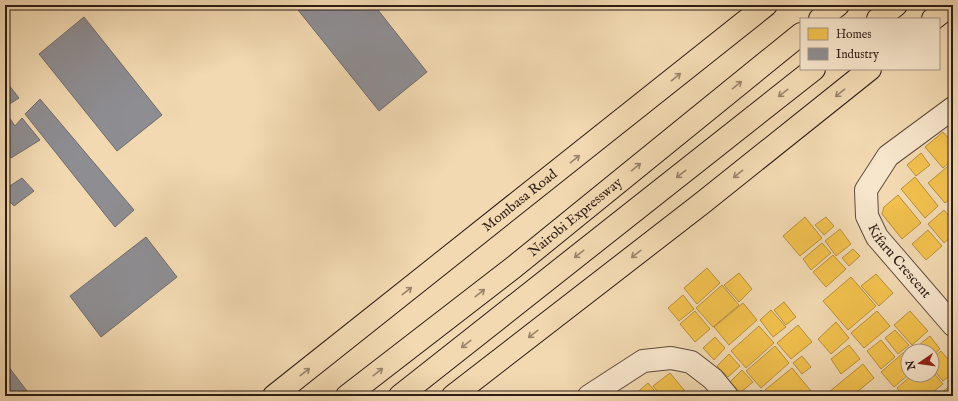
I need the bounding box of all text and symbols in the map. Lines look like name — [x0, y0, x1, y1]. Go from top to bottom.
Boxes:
legend — [800, 18, 940, 70]
text: Homes — [836, 27, 872, 42]
text: Industry — [836, 47, 879, 62]
one-way arrow — [671, 73, 682, 82]
one-way arrow — [731, 80, 742, 89]
one-way arrow — [778, 89, 789, 98]
one-way arrow — [834, 89, 845, 98]
one-way arrow — [569, 154, 580, 163]
one-way arrow — [631, 163, 641, 172]
street label: Mombasa Road — [479, 165, 561, 236]
one-way arrow — [676, 169, 687, 178]
one-way arrow — [732, 170, 743, 179]
street label: Nairobi Expressway — [525, 174, 626, 261]
street label: Kifaru Crescent — [863, 221, 935, 302]
one-way arrow — [574, 250, 585, 259]
one-way arrow — [630, 250, 641, 259]
one-way arrow — [401, 287, 412, 296]
one-way arrow — [475, 288, 486, 297]
one-way arrow — [527, 330, 538, 338]
one-way arrow — [461, 339, 472, 348]
north arrow — [900, 343, 940, 383]
text: N — [903, 358, 919, 372]
one-way arrow — [299, 367, 310, 376]
one-way arrow — [372, 368, 383, 376]

